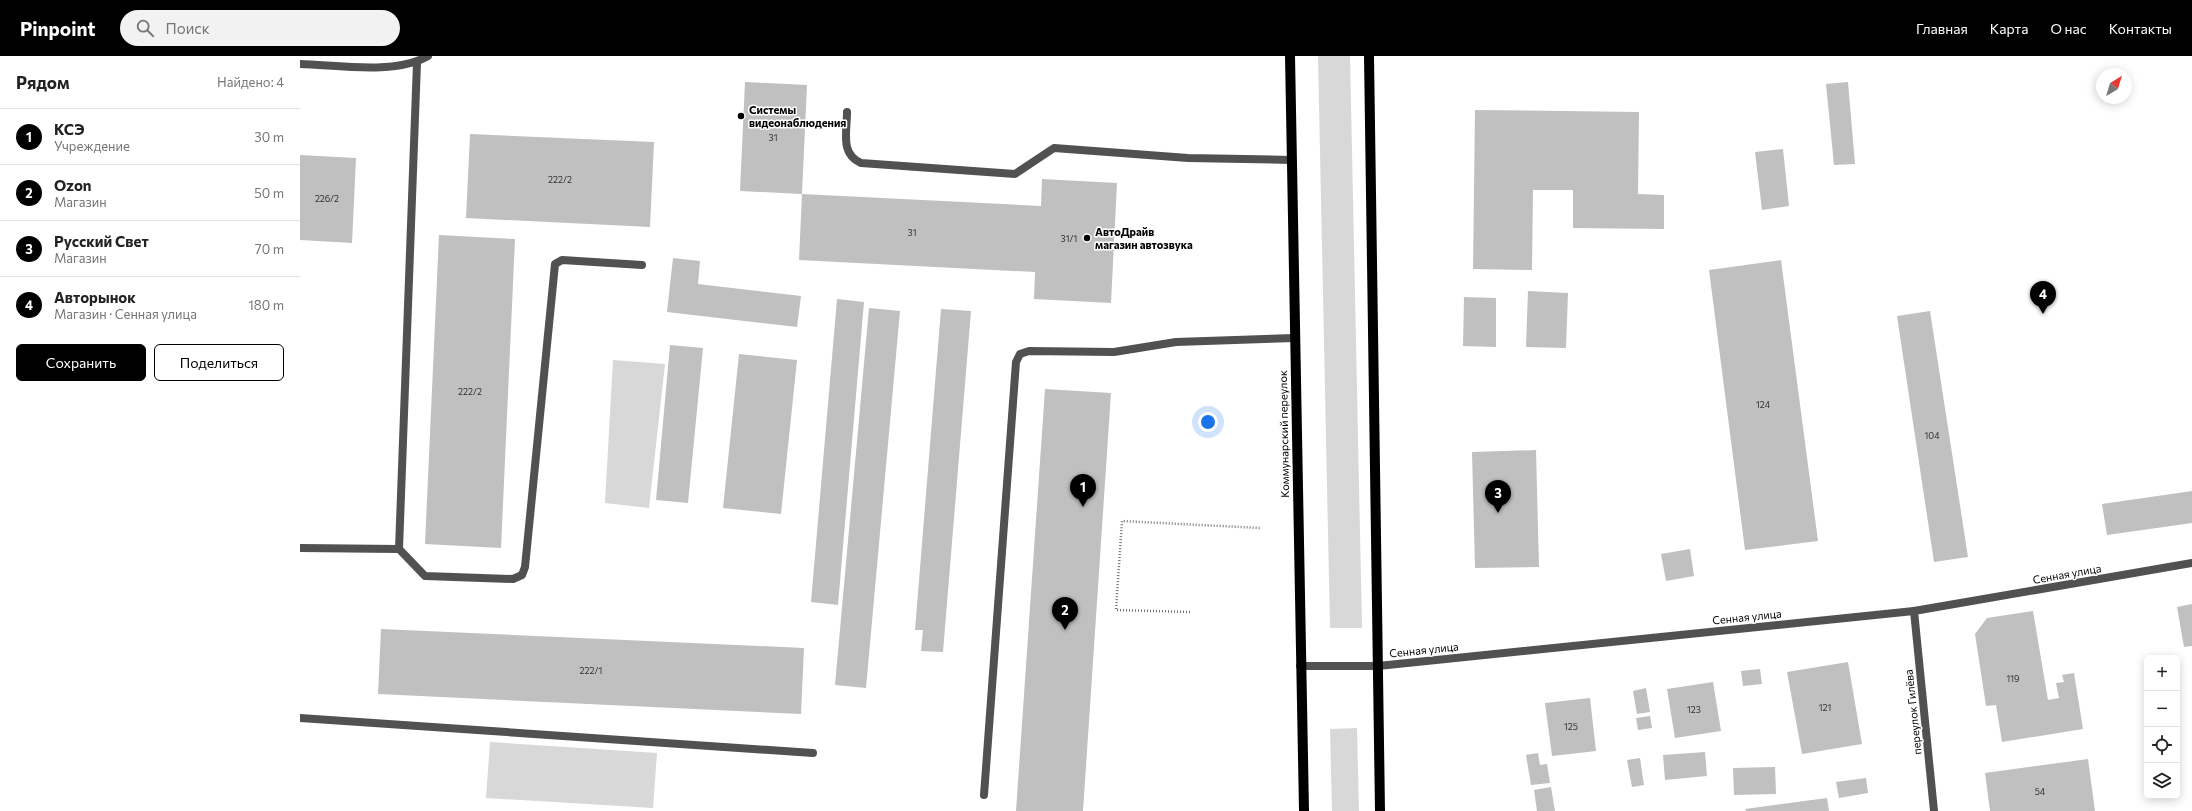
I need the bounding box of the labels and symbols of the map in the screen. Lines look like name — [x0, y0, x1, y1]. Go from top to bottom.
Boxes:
north arrow — [2096, 68, 2132, 104]
place label: Системы видеонаблюдения — [749, 103, 846, 129]
marker: Системы видеонаблюдения — [736, 111, 746, 121]
house number: 31 — [769, 132, 777, 143]
house number: 222/2 — [548, 174, 572, 185]
house number: 226/2 — [315, 193, 339, 204]
place label: АвтоДрайв магазин автозвука — [1095, 225, 1193, 251]
house number: 31 — [908, 227, 916, 238]
house number: 31/1 — [1061, 233, 1077, 244]
marker: АвтоДрайв магазин автозвука — [1082, 233, 1092, 243]
pin: 4 — [2030, 281, 2056, 314]
street label: Коммунарский переулок — [1276, 370, 1291, 498]
house number: 222/2 — [458, 386, 482, 397]
house number: 124 — [1756, 399, 1771, 410]
your location — [1198, 412, 1218, 432]
house number: 104 — [1924, 430, 1940, 441]
pin: 1 — [1070, 474, 1096, 507]
pin: 3 — [1485, 480, 1511, 513]
street label: Сенная улица — [2032, 561, 2102, 586]
pin: 2 — [1052, 597, 1078, 630]
street label: Сенная улица — [1712, 606, 1782, 627]
street label: Сенная улица — [1389, 639, 1459, 660]
house number: 222/1 — [580, 665, 602, 676]
street label: переулок Гилёва — [1902, 669, 1923, 755]
house number: 119 — [2006, 673, 2020, 684]
house number: 121 — [1819, 702, 1831, 713]
house number: 123 — [1687, 704, 1701, 715]
house number: 125 — [1564, 721, 1578, 732]
house number: 54 — [2035, 786, 2046, 797]

